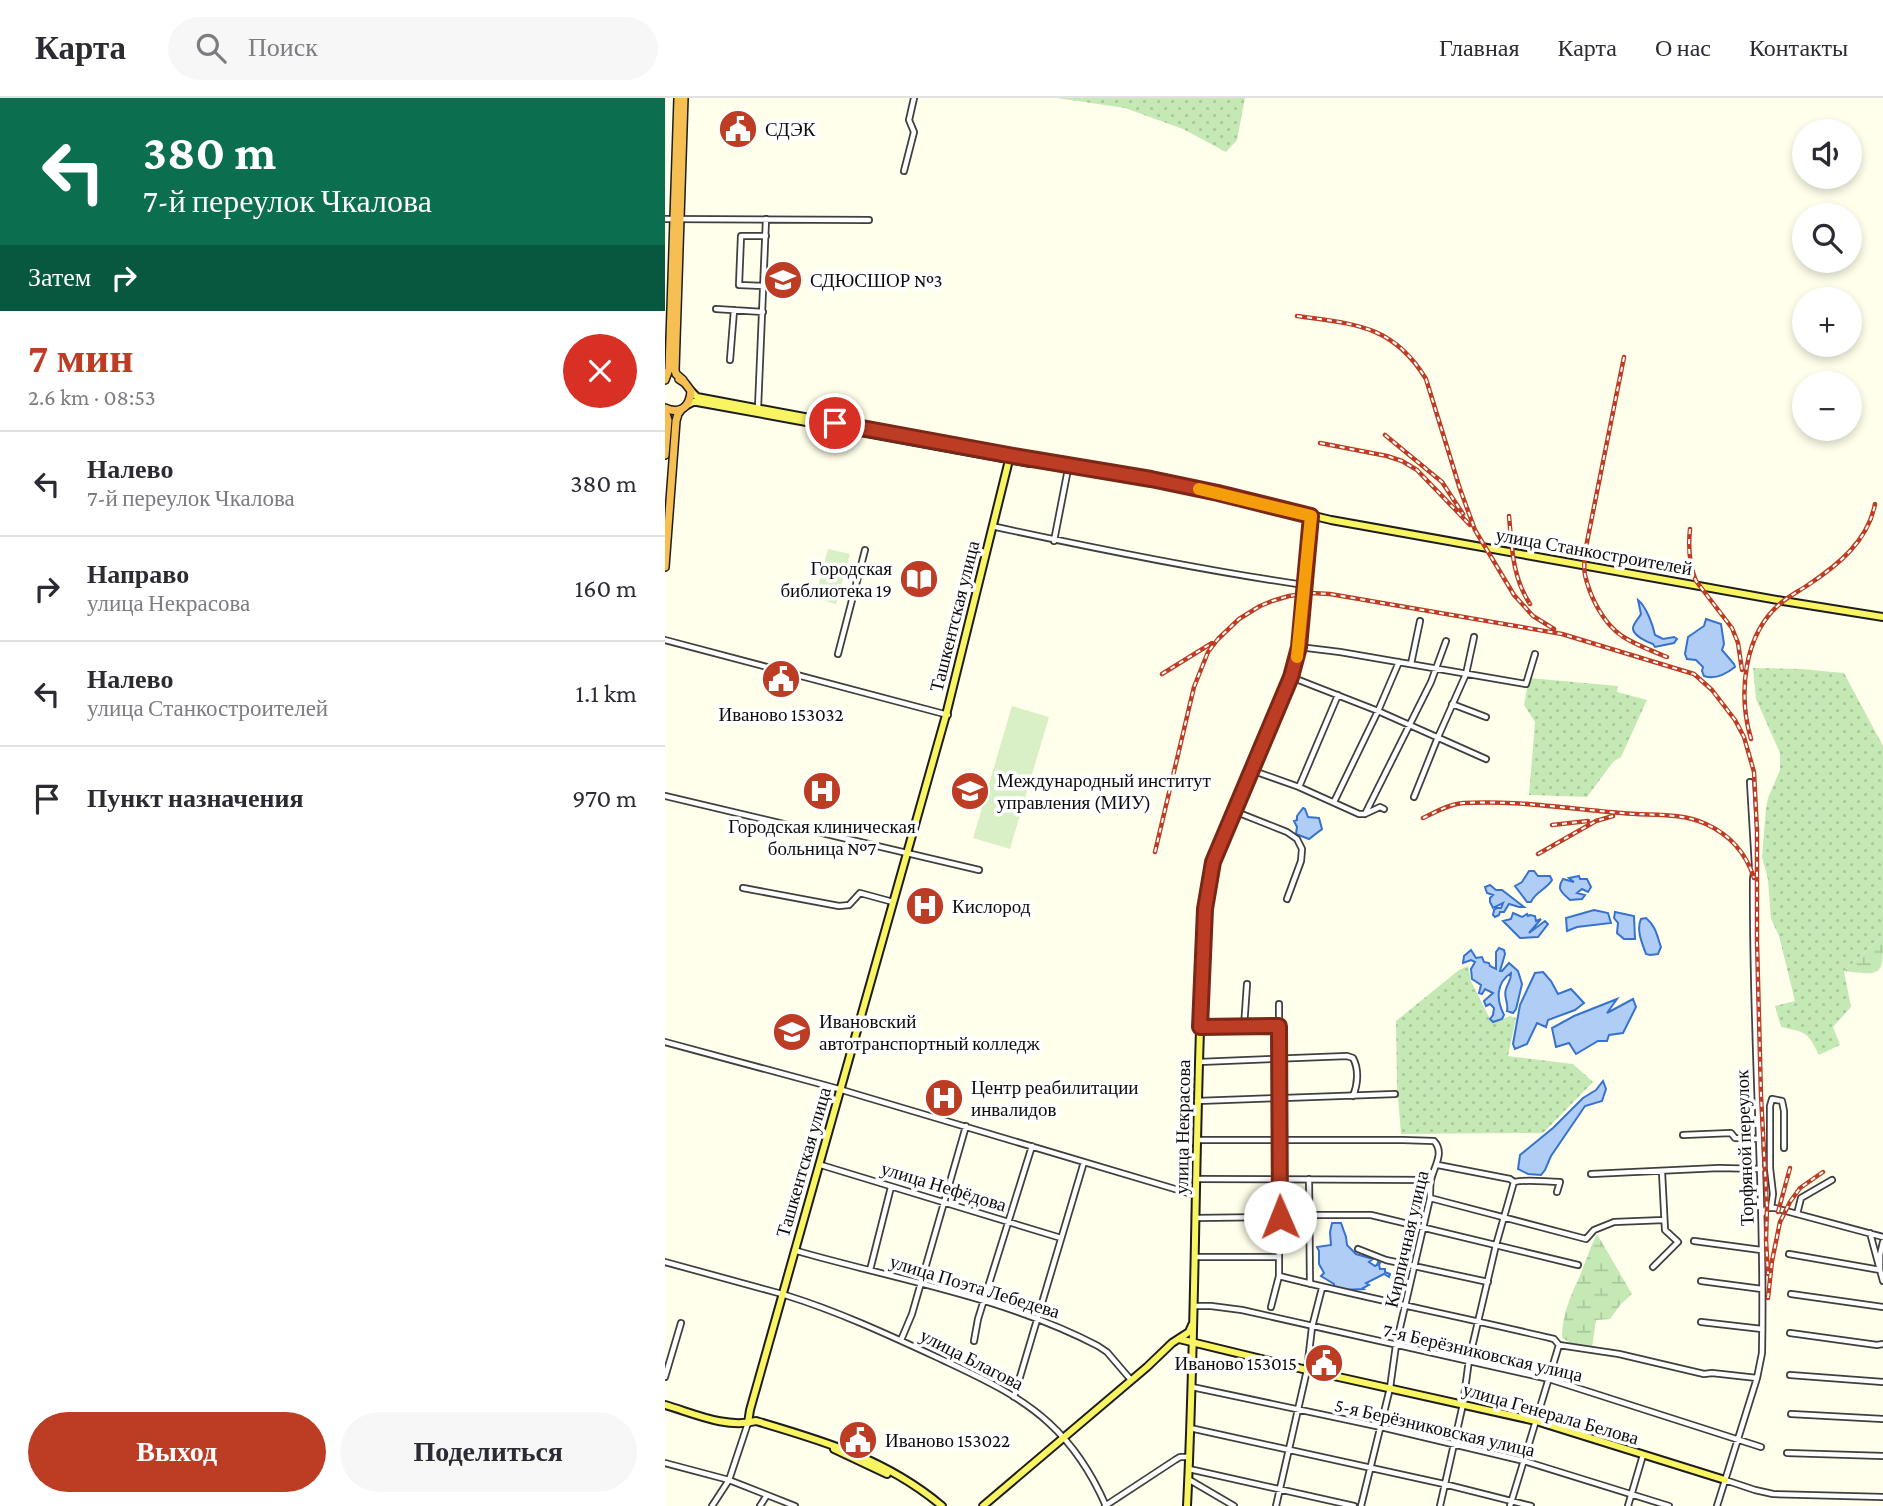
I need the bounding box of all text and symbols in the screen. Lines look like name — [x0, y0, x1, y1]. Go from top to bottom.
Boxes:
search box — [168, 17, 658, 80]
text: Карта — [35, 29, 126, 66]
icon: search — [192, 29, 230, 67]
text: Поиск — [248, 33, 318, 62]
text: Главная — [1439, 34, 1520, 61]
text: Карта — [1558, 34, 1617, 61]
text: О нас — [1655, 34, 1711, 61]
text: Контакты — [1749, 34, 1848, 61]
public building icon: СДЭК — [717, 108, 759, 150]
place label: СДЭК — [765, 119, 816, 140]
map controls — [1792, 119, 1862, 441]
button: sound — [1792, 119, 1862, 189]
text: 380 m — [143, 125, 276, 180]
icon: left — [28, 126, 119, 217]
text: 7-й переулок Чкалова — [143, 183, 432, 219]
button: search — [1792, 203, 1862, 273]
icon: right — [105, 259, 143, 297]
school or university icon: СДЮСШОР №3 — [762, 259, 804, 301]
text: Затем — [28, 263, 91, 292]
place label: СДЮСШОР №3 — [810, 270, 943, 291]
button: + — [1792, 287, 1862, 357]
text: 7 мин — [28, 334, 133, 381]
button: close — [563, 334, 637, 408]
button: − — [1792, 371, 1862, 441]
text: 2.6 km · 08:53 — [28, 384, 156, 410]
pin — [805, 393, 865, 453]
icon: arrive — [816, 404, 854, 442]
text: Налево — [87, 455, 173, 484]
icon: left — [28, 465, 66, 503]
text: 380 m — [570, 469, 637, 498]
text: 7-й переулок Чкалова — [87, 485, 295, 511]
street label: улица Станкостроителей — [1494, 524, 1694, 579]
street label: Ташкентская улица — [926, 538, 984, 694]
place label: Городская библиотека 19 — [780, 558, 892, 601]
library icon: Городская библиотека 19 — [898, 558, 940, 600]
text: Направо — [87, 560, 189, 589]
icon: right — [28, 570, 66, 608]
text: 160 m — [575, 574, 637, 603]
text: улица Некрасова — [87, 590, 250, 616]
public building icon: Иваново 153032 — [760, 658, 802, 700]
text: Налево — [87, 665, 173, 694]
icon: left — [28, 675, 66, 713]
text: 1.1 km — [576, 679, 637, 708]
text: улица Станкостроителей — [87, 695, 328, 721]
place label: Иваново 153032 — [719, 704, 844, 725]
hospital icon: Городская клиническая больница №7 — [801, 770, 843, 812]
school or university icon: Международный институт управления (МИУ) — [949, 770, 991, 812]
place label: Международный институт управления (МИУ) — [997, 770, 1212, 814]
icon: arrive — [28, 780, 66, 818]
text: Пункт назначения — [87, 784, 304, 813]
text: 970 m — [572, 784, 637, 813]
place label: Городская клиническая больница №7 — [728, 816, 916, 859]
hospital icon: Кислород — [904, 885, 946, 927]
place label: Кислород — [952, 896, 1031, 917]
school or university icon: Ивановский автотранспортный колледж — [771, 1011, 813, 1053]
place label: Ивановский автотранспортный колледж — [819, 1011, 1041, 1054]
street label: улица Некрасова — [1171, 1059, 1194, 1195]
street label: Торфяной переулок — [1731, 1069, 1758, 1226]
hospital icon: Центр реабилитации инвалидов — [923, 1077, 965, 1119]
place label: Центр реабилитации инвалидов — [971, 1077, 1138, 1120]
street label: Ташкентская улица — [772, 1084, 835, 1240]
street label: улица Нефёдова — [879, 1157, 1010, 1216]
street label: Кирпичная улица — [1381, 1168, 1433, 1310]
position arrow — [1243, 1180, 1317, 1254]
street label: улица Поэта Лебедева — [887, 1251, 1063, 1323]
street label: 7-я Берёзниковская улица — [1381, 1319, 1585, 1386]
street label: улица Благова — [917, 1324, 1027, 1395]
public building icon: Иваново 153015 — [1303, 1342, 1345, 1384]
place label: Иваново 153015 — [1175, 1353, 1297, 1374]
street label: улица Генерала Белова — [1460, 1378, 1642, 1449]
street label: 5-я Берёзниковская улица — [1333, 1394, 1538, 1461]
button: Выход — [28, 1412, 326, 1492]
button: Поделиться — [340, 1412, 637, 1492]
public building icon: Иваново 153022 — [837, 1419, 879, 1461]
place label: Иваново 153022 — [885, 1430, 1010, 1451]

